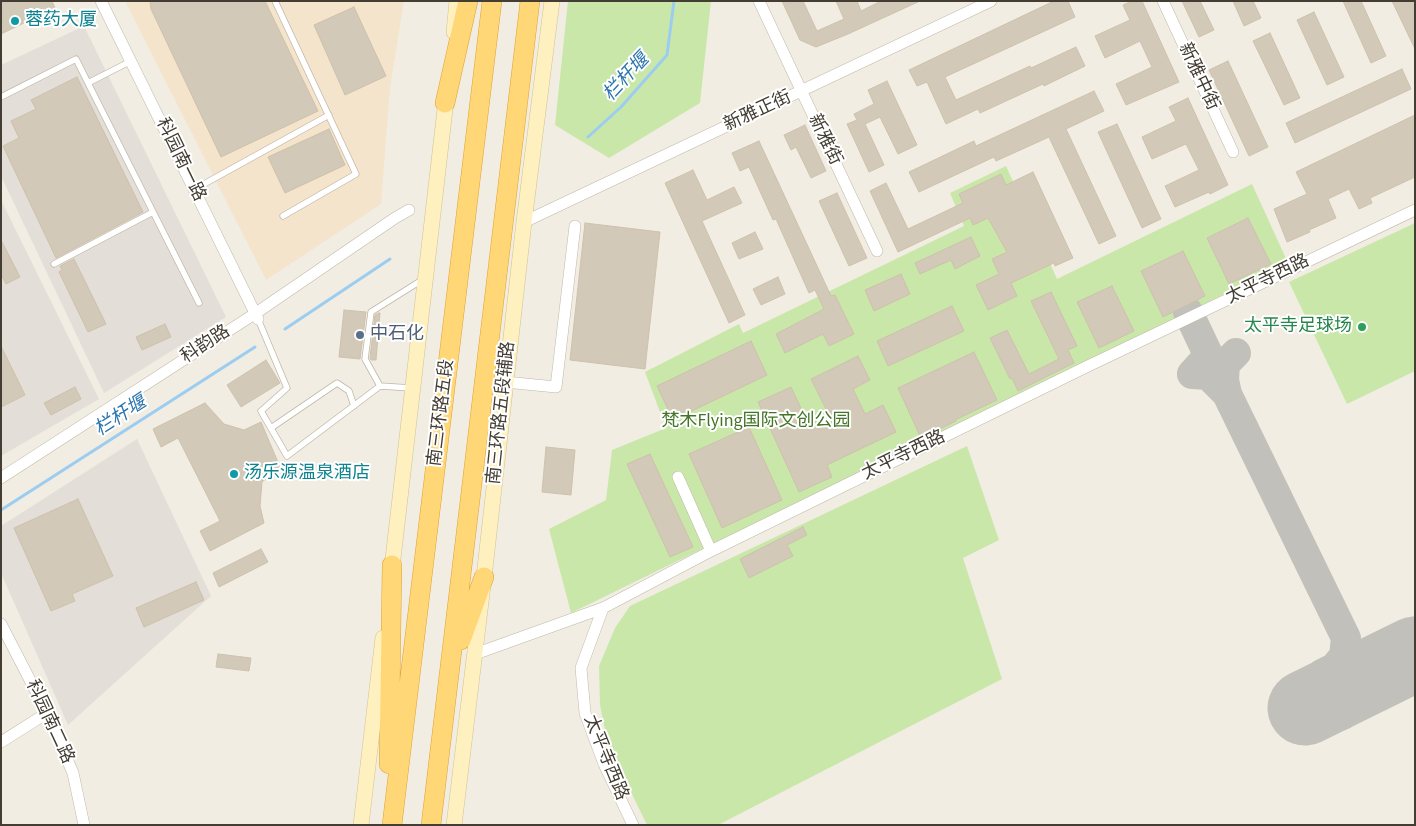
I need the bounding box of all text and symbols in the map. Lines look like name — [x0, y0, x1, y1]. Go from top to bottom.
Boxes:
place label: 蓉药大厦 — [25, 10, 97, 32]
marker: 蓉药大厦 — [9, 15, 21, 27]
street label: 新雅中街 — [1173, 40, 1223, 114]
water label: 栏杆堰 — [599, 49, 655, 107]
street label: 新雅正街 — [721, 87, 795, 137]
street label: 新雅街 — [802, 111, 846, 169]
street label: 科园南一路 — [151, 115, 209, 205]
street label: 太平寺西路 — [1223, 251, 1313, 309]
place label: 太平寺足球场 — [1244, 316, 1352, 338]
street label: 科韵路 — [177, 321, 235, 369]
marker: 太平寺足球场 — [1356, 321, 1368, 333]
place label: 中石化 — [370, 324, 424, 346]
marker: 中石化 — [354, 329, 366, 341]
street label: 南三环路五段辅路 — [484, 340, 520, 486]
street label: 南三环路五段 — [425, 358, 459, 468]
water label: 栏杆堰 — [91, 392, 151, 442]
park label: 梵木Flying国际文创公园 — [661, 411, 851, 433]
street label: 太平寺西路 — [859, 427, 949, 485]
place label: 汤乐源温泉酒店 — [244, 463, 370, 485]
marker: 汤乐源温泉酒店 — [228, 468, 240, 480]
street label: 科园南二路 — [20, 677, 78, 767]
street label: 太平寺西路 — [578, 712, 632, 804]

